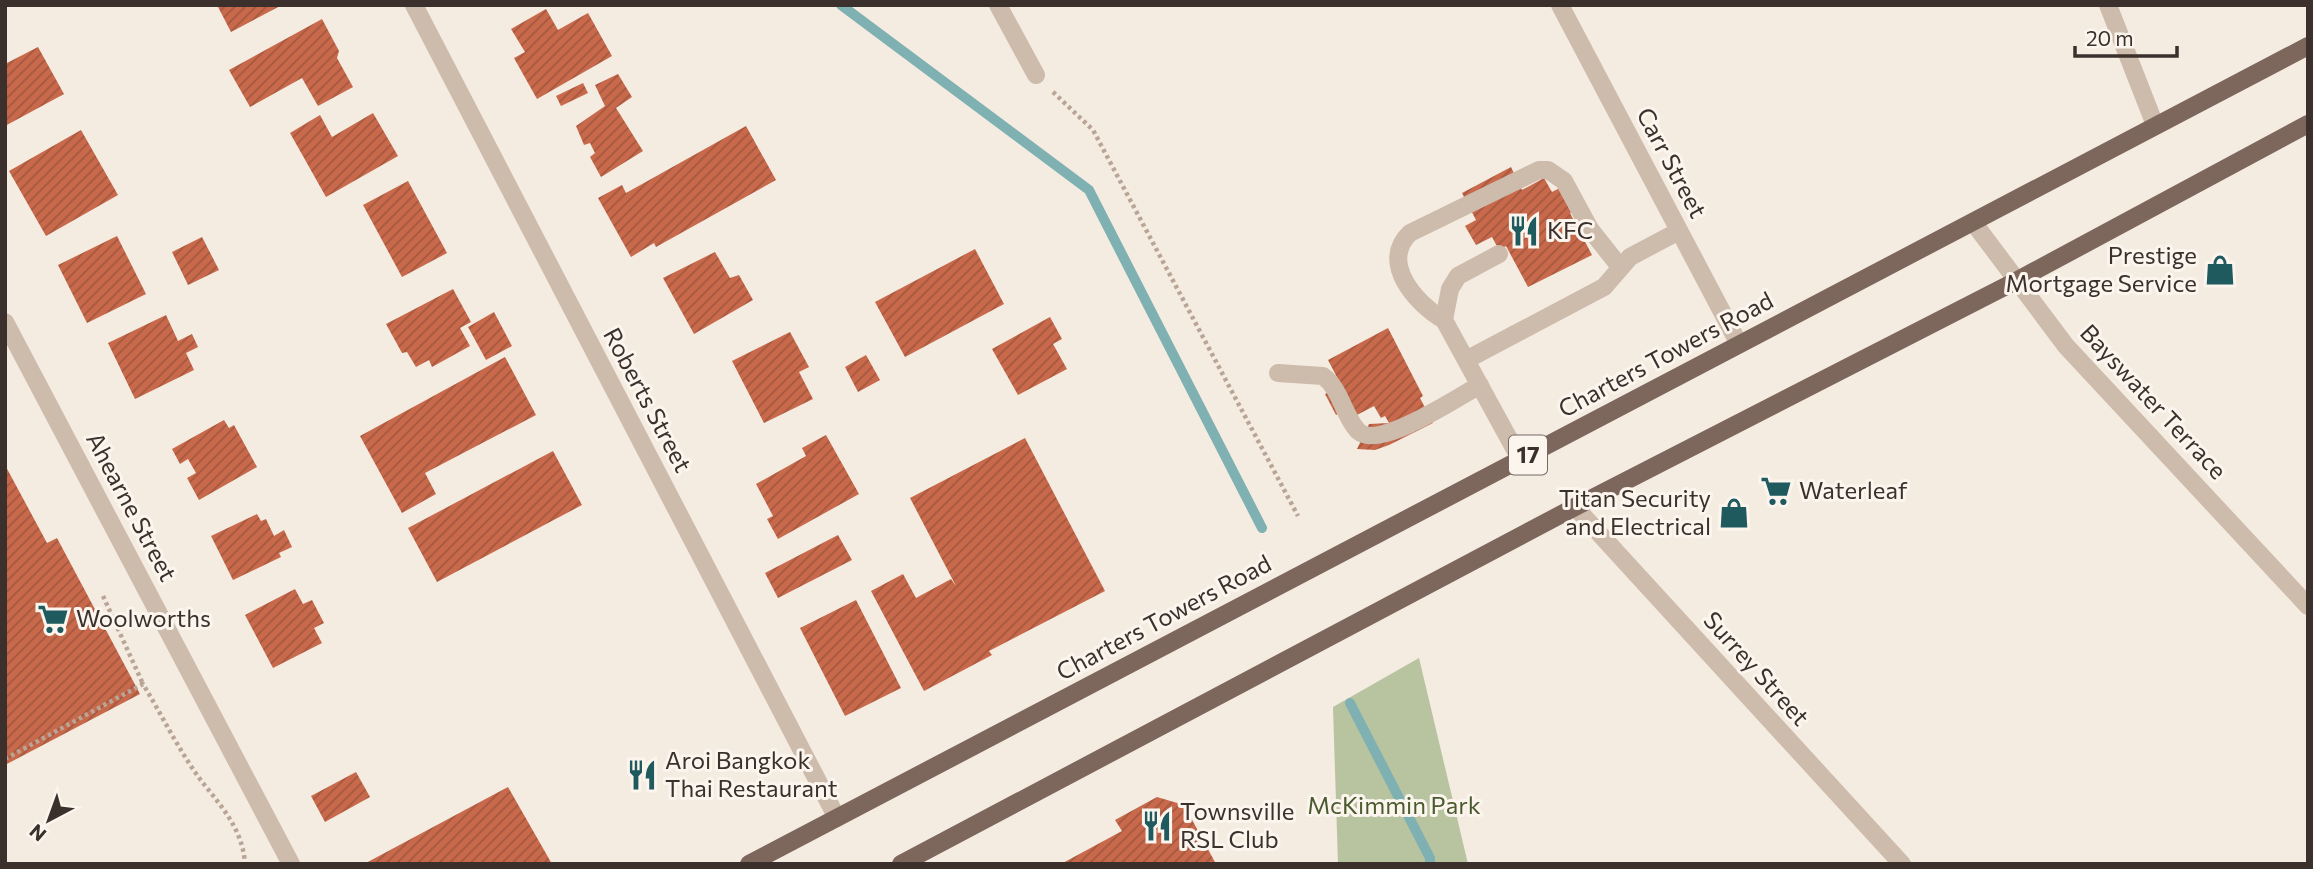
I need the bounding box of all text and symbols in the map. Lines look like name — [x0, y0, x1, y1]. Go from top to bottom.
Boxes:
scale bar — [2075, 14, 2176, 58]
text: 20 m — [2086, 25, 2134, 50]
street label: Carr Street — [1631, 102, 1714, 222]
restaurant icon: KFC — [1507, 214, 1541, 248]
place label: KFC — [1547, 215, 1593, 244]
place label: Prestige Mortgage Service — [2006, 240, 2197, 297]
shop icon: Prestige Mortgage Service — [2203, 253, 2237, 287]
street label: Charters Towers Road — [1553, 285, 1778, 423]
street label: Bayswater Terrace — [2075, 318, 2233, 484]
street label: Roberts Street — [598, 322, 699, 477]
street label: Ahearne Street — [81, 427, 184, 586]
road number: 17 — [1509, 436, 1547, 475]
supermarket icon: Waterleaf — [1759, 474, 1793, 508]
place label: Waterleaf — [1799, 475, 1908, 504]
place label: Titan Security and Electrical — [1559, 483, 1711, 540]
shop icon: Titan Security and Electrical — [1717, 496, 1751, 530]
street label: Charters Towers Road — [1051, 548, 1276, 686]
supermarket icon: Woolworths — [36, 602, 70, 636]
place label: Woolworths — [76, 603, 211, 632]
street label: Surrey Street — [1698, 605, 1816, 731]
place label: Aroi Bangkok Thai Restaurant — [665, 745, 838, 802]
restaurant icon: Aroi Bangkok Thai Restaurant — [625, 758, 659, 792]
north arrow — [14, 785, 84, 855]
park label: McKimmin Park — [1307, 790, 1481, 819]
place label: Townsville RSL Club — [1180, 796, 1294, 853]
restaurant icon: Townsville RSL Club — [1140, 809, 1174, 843]
text: N — [25, 820, 50, 847]

